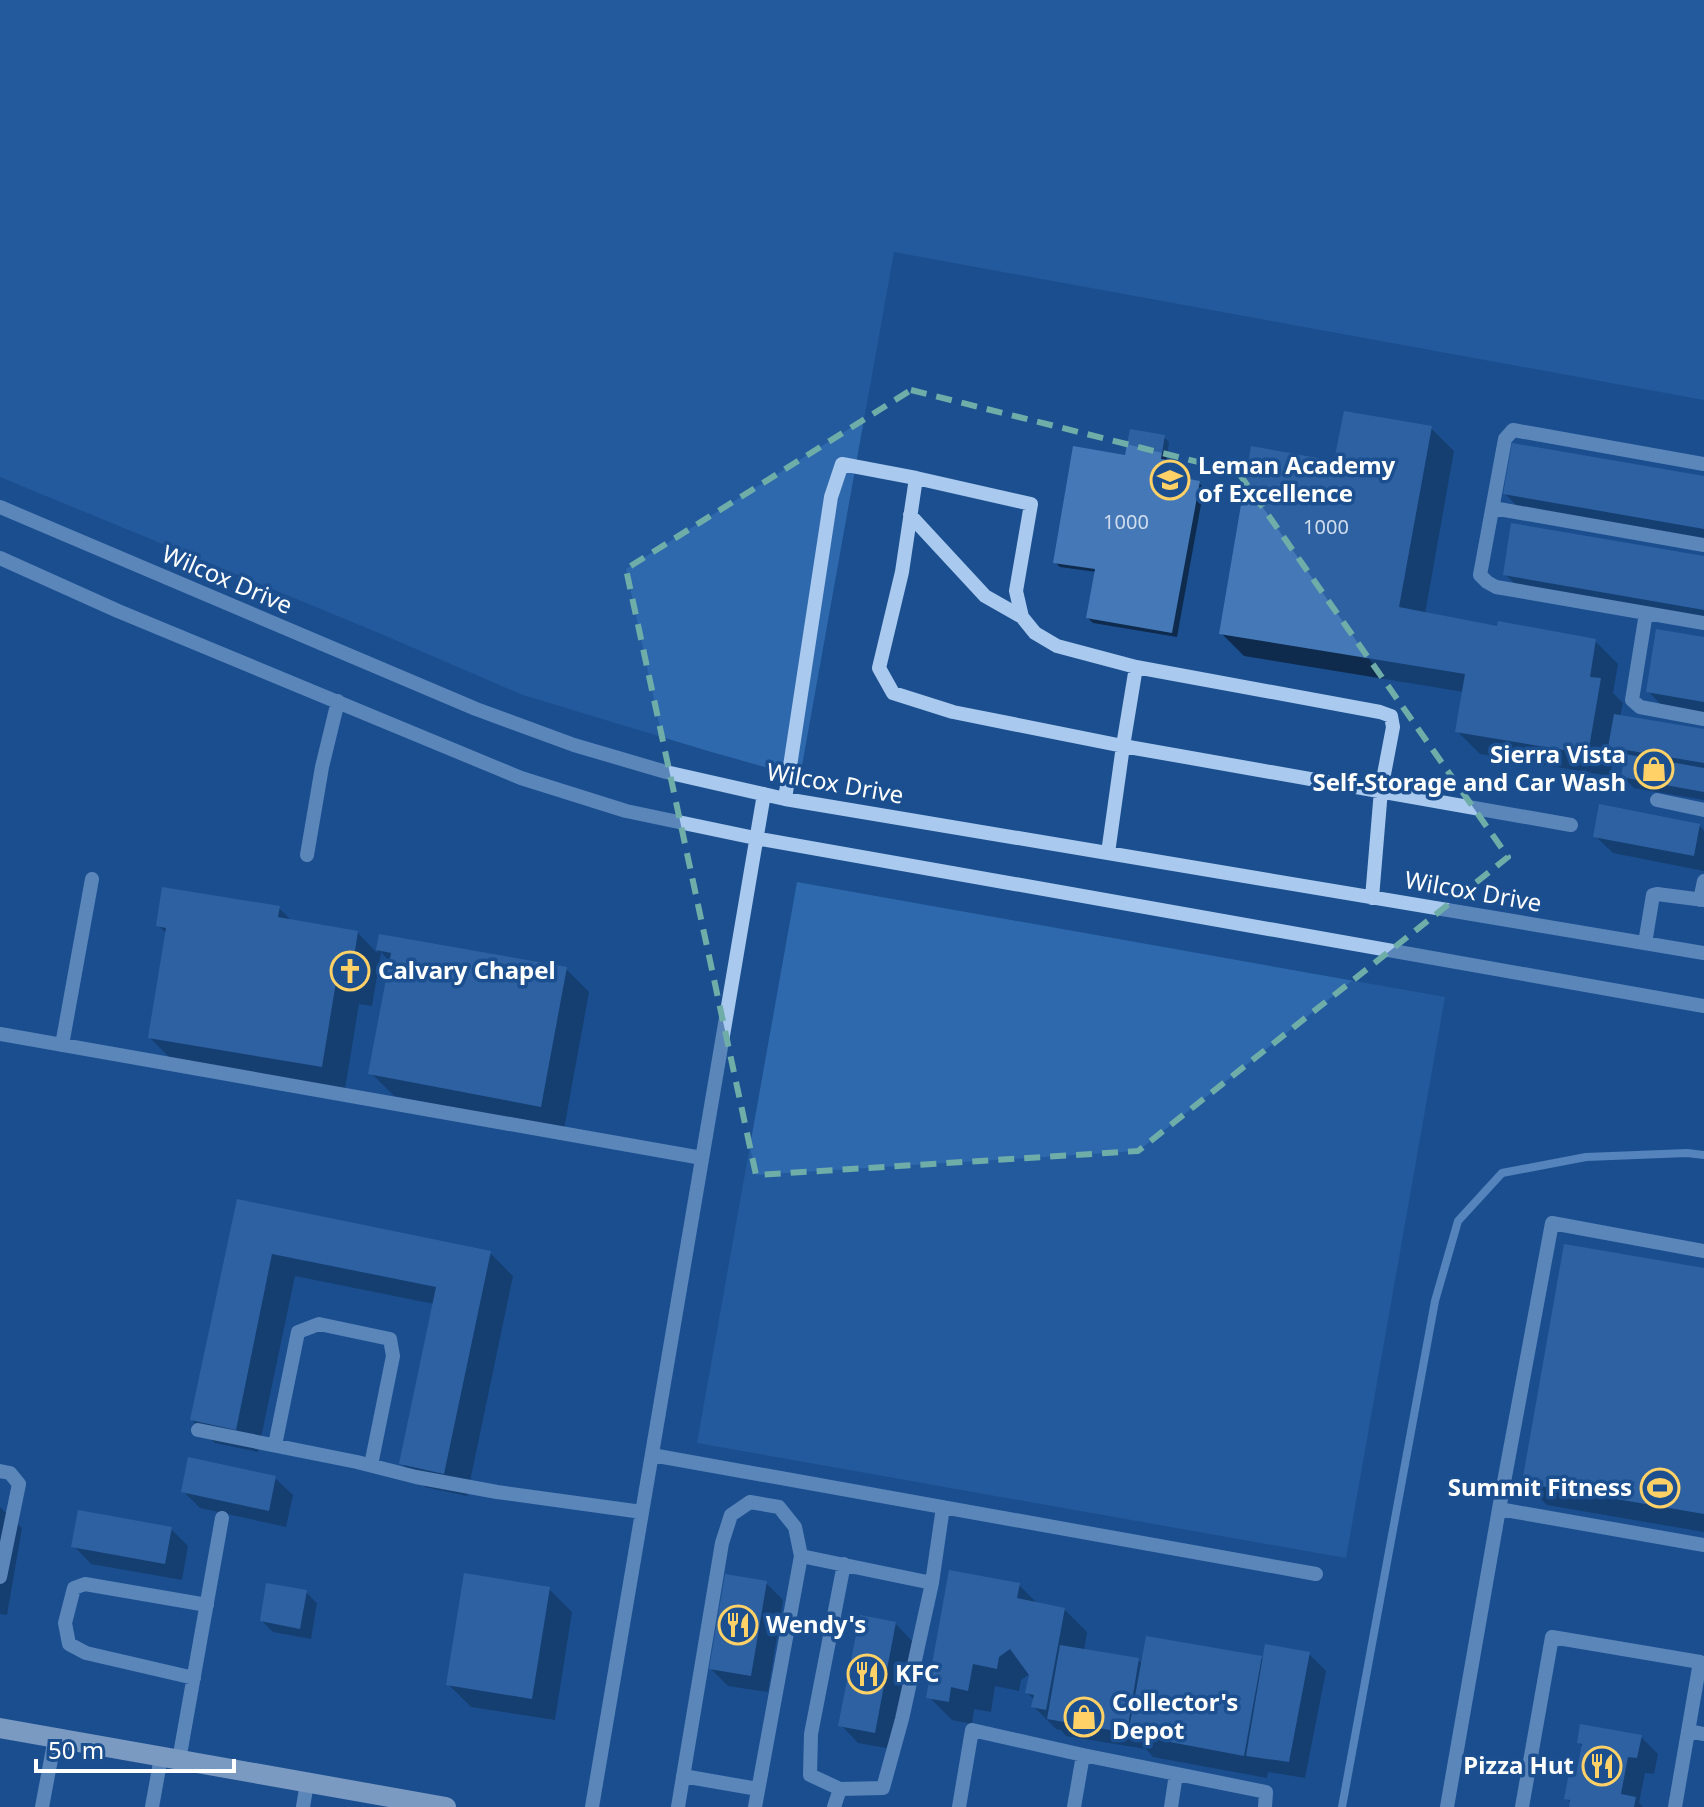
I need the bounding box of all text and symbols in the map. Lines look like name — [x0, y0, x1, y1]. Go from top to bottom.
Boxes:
place label: Leman Academy of Excellence — [1198, 448, 1396, 509]
school or university icon: Leman Academy of Excellence — [1149, 459, 1191, 501]
house number: 1000 — [1103, 508, 1149, 535]
house number: 1000 — [1303, 513, 1349, 540]
street label: Wilcox Drive — [157, 536, 298, 621]
place label: Sierra Vista Self-Storage and Car Wash — [1312, 737, 1626, 798]
shop icon: Sierra Vista Self-Storage and Car Wash — [1633, 748, 1675, 790]
street label: Wilcox Drive — [764, 754, 906, 811]
street label: Wilcox Drive — [1402, 862, 1544, 919]
church icon: Calvary Chapel — [329, 950, 371, 992]
place label: Calvary Chapel — [378, 953, 556, 986]
sports icon: Summit Fitness — [1639, 1467, 1681, 1509]
place label: Summit Fitness — [1448, 1470, 1632, 1503]
restaurant icon: Wendy's — [717, 1604, 759, 1646]
place label: Wendy's — [766, 1607, 866, 1640]
restaurant icon: KFC — [846, 1653, 888, 1695]
place label: KFC — [895, 1656, 940, 1689]
place label: Collector's Depot — [1112, 1685, 1238, 1746]
shop icon: Collector's Depot — [1063, 1696, 1105, 1738]
scale bar — [36, 1723, 234, 1773]
text: 50 m — [48, 1733, 104, 1766]
restaurant icon: Pizza Hut — [1581, 1745, 1623, 1787]
place label: Pizza Hut — [1463, 1748, 1574, 1781]

